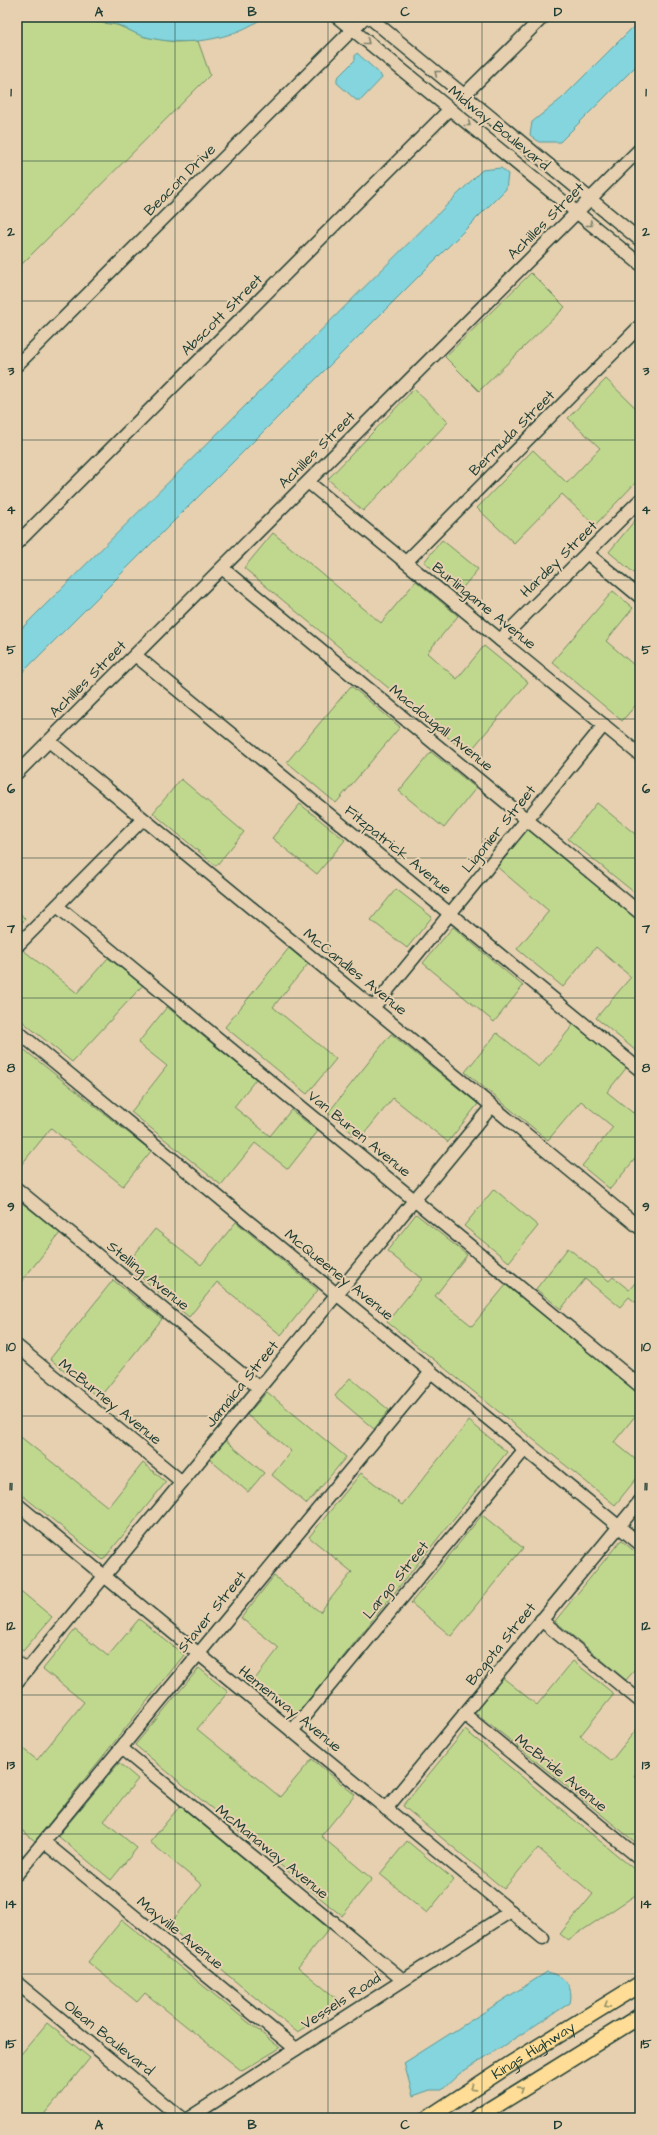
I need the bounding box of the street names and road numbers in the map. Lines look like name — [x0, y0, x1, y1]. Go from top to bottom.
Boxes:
street label: Midway Boulevard — [443, 81, 554, 176]
street label: Beacon Drive — [139, 139, 221, 221]
street label: Achilles Street — [503, 178, 589, 264]
street label: Abscott Street — [176, 269, 268, 361]
street label: Bermuda Street — [464, 385, 560, 481]
street label: Achilles Street — [274, 407, 360, 493]
street label: Hardey Street — [516, 516, 603, 603]
street label: Burlingame Avenue — [427, 557, 541, 655]
street label: Achilles Street — [45, 636, 131, 722]
street label: Macdougall Avenue — [384, 680, 497, 777]
street label: Ligonier Street — [457, 781, 542, 878]
street label: Fitzpatrick Avenue — [340, 800, 456, 900]
street label: McCandles Avenue — [299, 924, 411, 1020]
street label: Van Buren Avenue — [303, 1086, 415, 1182]
street label: McQueeney Avenue — [279, 1224, 398, 1326]
street label: Stelling Avenue — [102, 1236, 194, 1317]
street label: Jamaica Street — [200, 1336, 284, 1432]
street label: McBurney Avenue — [53, 1354, 166, 1451]
street label: Largo Street — [358, 1537, 435, 1624]
street label: Staver Street — [172, 1567, 252, 1657]
street label: Bogota Street — [461, 1598, 542, 1691]
street label: Hemenway Avenue — [233, 1661, 346, 1758]
street label: McBride Avenue — [510, 1729, 612, 1817]
street label: McManaway Avenue — [210, 1800, 333, 1905]
street label: Mayville Avenue — [132, 1892, 228, 1975]
street label: Vessels Road — [297, 1967, 385, 2035]
street label: Olean Boulevard — [60, 1995, 159, 2081]
street label: Kings Highway — [487, 2016, 579, 2084]

